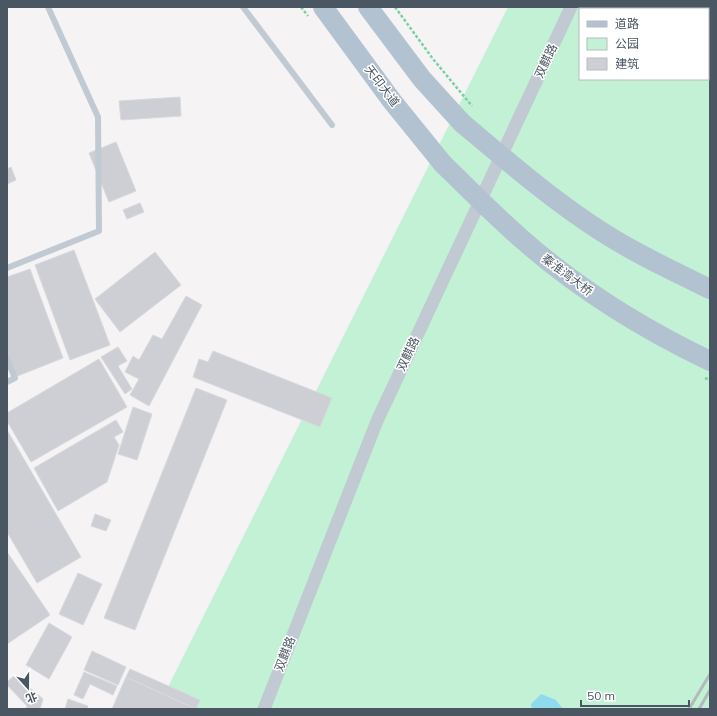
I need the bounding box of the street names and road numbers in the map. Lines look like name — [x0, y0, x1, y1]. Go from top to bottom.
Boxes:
street label: 双麒路 — [531, 41, 560, 80]
street label: 天印大道 — [362, 62, 403, 109]
street label: 秦淮湾大桥 — [539, 251, 596, 299]
street label: 双麒路 — [393, 334, 422, 373]
street label: 双麒路 — [271, 634, 298, 673]

